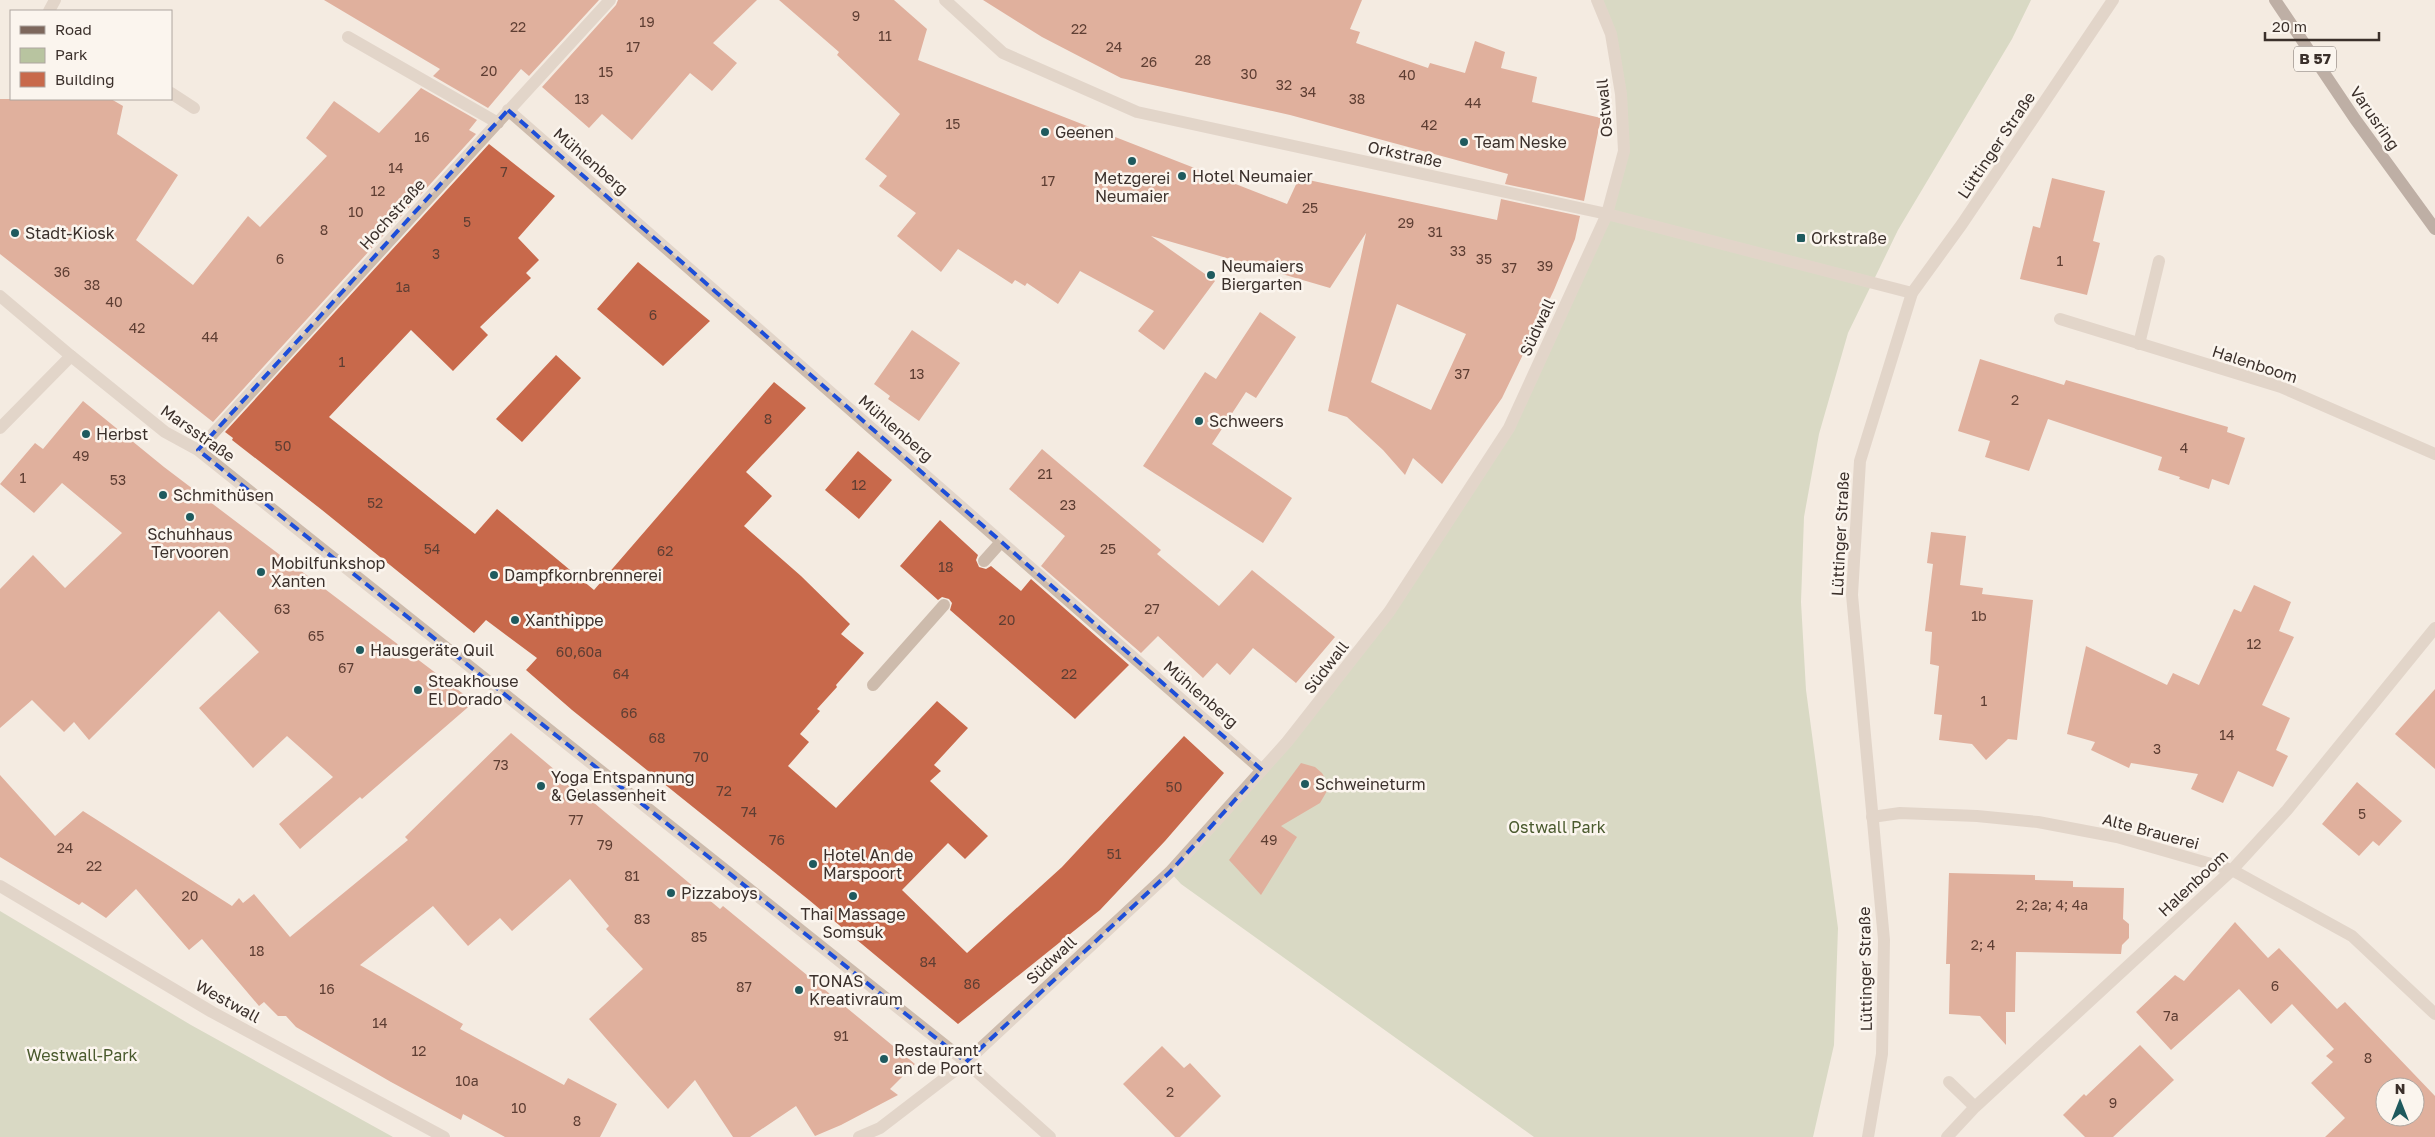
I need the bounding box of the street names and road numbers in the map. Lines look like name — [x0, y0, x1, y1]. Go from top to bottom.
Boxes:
road number: B 57 — [2294, 46, 2336, 72]
street label: Ostwall — [1591, 78, 1617, 138]
street label: Varusring — [2346, 82, 2404, 154]
street label: Lüttinger Straße — [1953, 88, 2039, 202]
street label: Mühlenberg — [550, 123, 632, 199]
street label: Orkstraße — [1366, 136, 1444, 172]
street label: Hochstraße — [355, 174, 429, 254]
street label: Südwall — [1515, 295, 1559, 359]
street label: Halenboom — [2210, 341, 2300, 387]
street label: Mühlenberg — [855, 390, 937, 466]
street label: Marsstraße — [157, 400, 239, 466]
street label: Lüttinger Straße — [1827, 471, 1853, 597]
street label: Südwall — [1299, 637, 1353, 697]
street label: Mühlenberg — [1160, 656, 1242, 732]
street label: Alte Brauerei — [2100, 808, 2202, 854]
street label: Halenboom — [2154, 846, 2232, 920]
street label: Lüttinger Straße — [1854, 907, 1876, 1031]
street label: Südwall — [1022, 932, 1080, 988]
street label: Westwall — [192, 975, 264, 1027]

